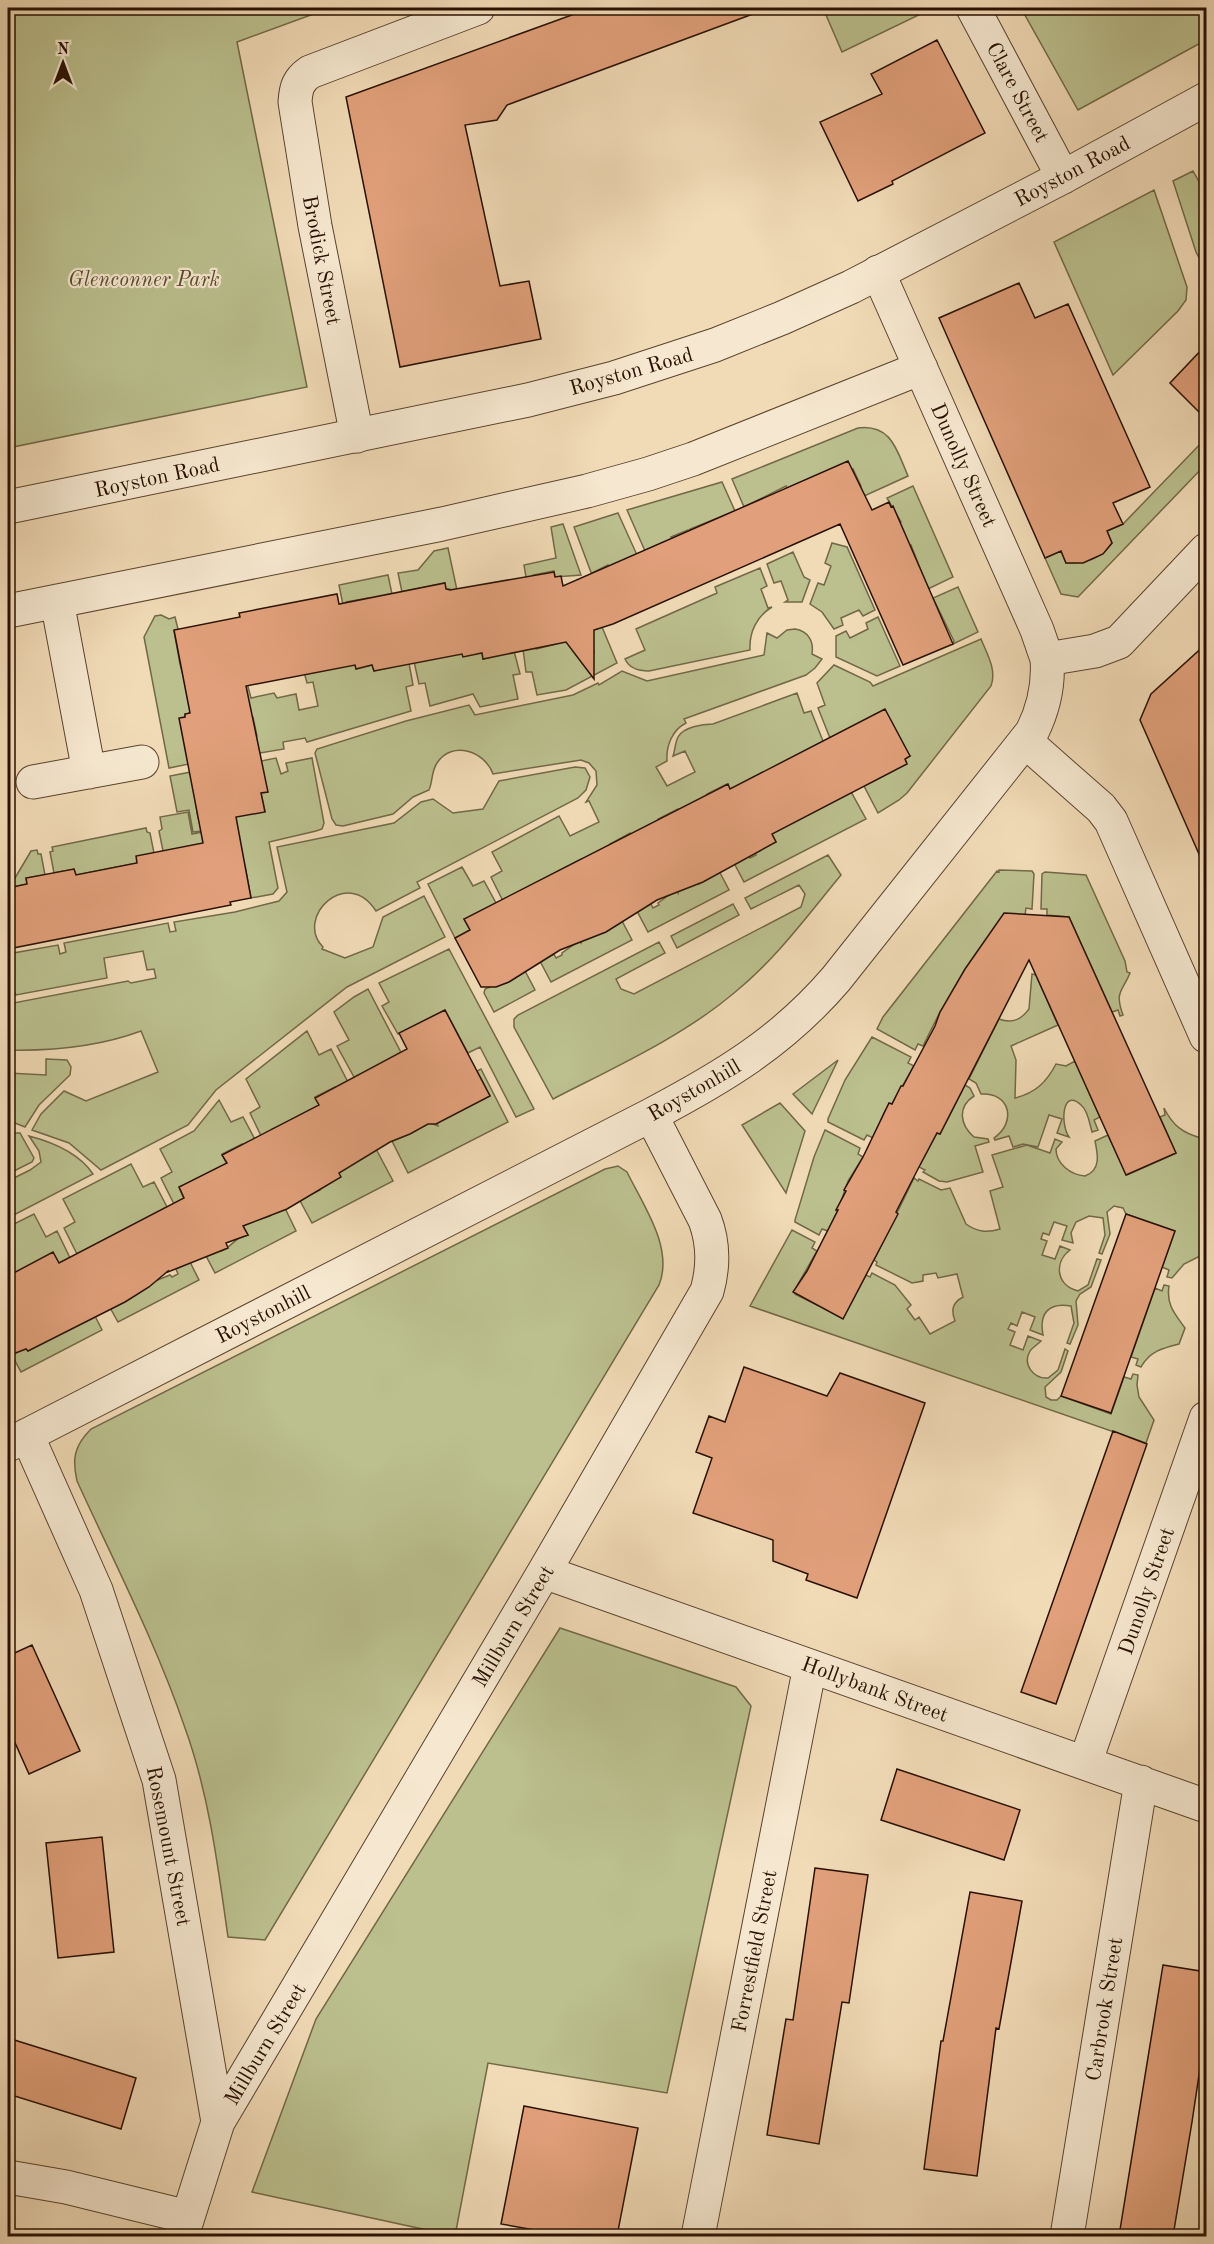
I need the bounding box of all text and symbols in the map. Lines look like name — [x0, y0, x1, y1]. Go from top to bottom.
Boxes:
north arrow — [33, 33, 93, 93]
street label: Clare Street — [982, 39, 1052, 146]
text: N — [57, 42, 70, 58]
street label: Royston Road — [1011, 133, 1134, 212]
street label: Brodick Street — [298, 194, 343, 327]
park label: Glenconner Park — [68, 270, 220, 291]
street label: Royston Road — [567, 345, 696, 400]
street label: Dunolly Street — [926, 400, 999, 531]
street label: Royston Road — [93, 455, 222, 502]
street label: Roystonhill — [645, 1056, 745, 1126]
street label: Roystonhill — [213, 1282, 315, 1348]
street label: Dunolly Street — [1116, 1525, 1179, 1658]
street label: Millburn Street — [470, 1562, 559, 1691]
street label: Hollybank Street — [798, 1654, 951, 1727]
street label: Rosemount Street — [142, 1764, 193, 1928]
street label: Forrestfield Street — [729, 1868, 782, 2034]
street label: Carbrook Street — [1084, 1936, 1127, 2083]
street label: Millburn Street — [222, 1980, 311, 2109]

